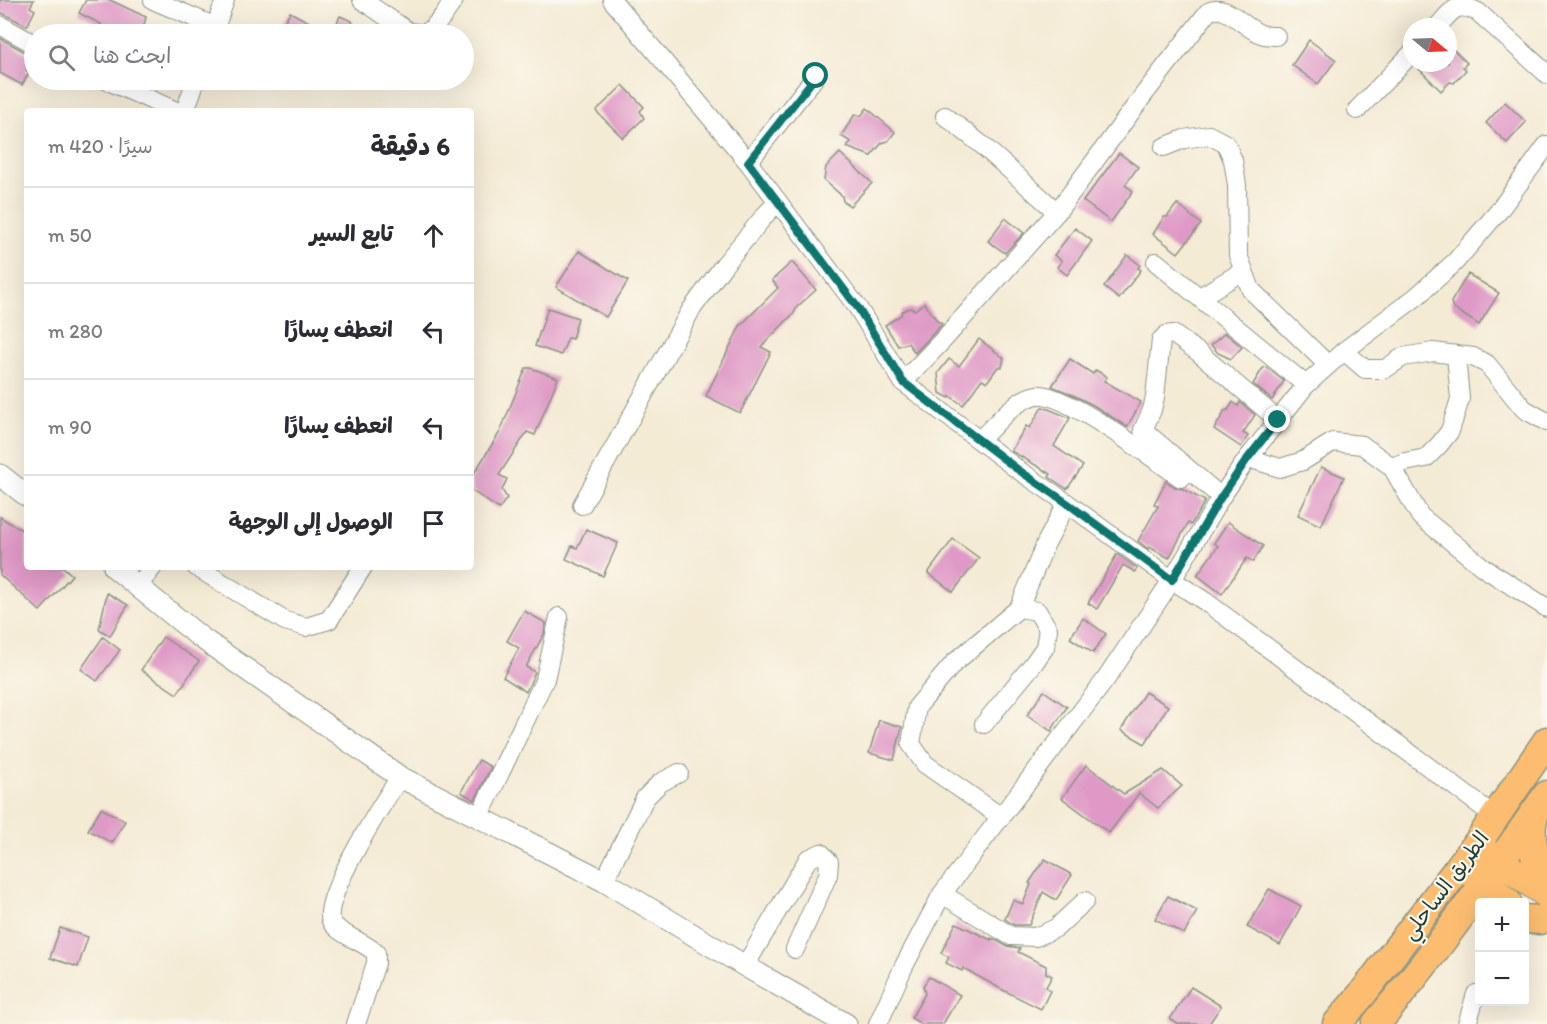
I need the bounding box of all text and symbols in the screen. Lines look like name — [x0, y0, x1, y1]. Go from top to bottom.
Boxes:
north arrow — [1403, 18, 1457, 72]
search box — [24, 24, 474, 90]
icon: search — [45, 41, 78, 74]
text: ابحث هنا — [93, 42, 172, 69]
route start — [802, 62, 828, 88]
text: 6 دقيقة — [370, 130, 450, 162]
text: سيرًا · 420 m — [48, 134, 153, 158]
icon: ahead — [417, 219, 450, 252]
text: تابع السير — [310, 220, 393, 247]
text: 50 m — [48, 223, 92, 247]
icon: left — [417, 315, 450, 348]
text: انعطف يسارًا — [284, 316, 393, 343]
text: 280 m — [48, 319, 103, 343]
route end — [1264, 406, 1290, 432]
icon: left — [417, 411, 450, 444]
text: انعطف يسارًا — [284, 412, 393, 439]
text: 90 m — [48, 415, 92, 439]
icon: arrive — [417, 507, 450, 540]
text: الوصول إلى الوجهة — [228, 508, 393, 535]
street label: الطريق الساحلي — [1396, 826, 1500, 948]
map controls — [1475, 898, 1529, 1006]
button: + — [1475, 898, 1529, 952]
button: − — [1475, 952, 1529, 1006]

